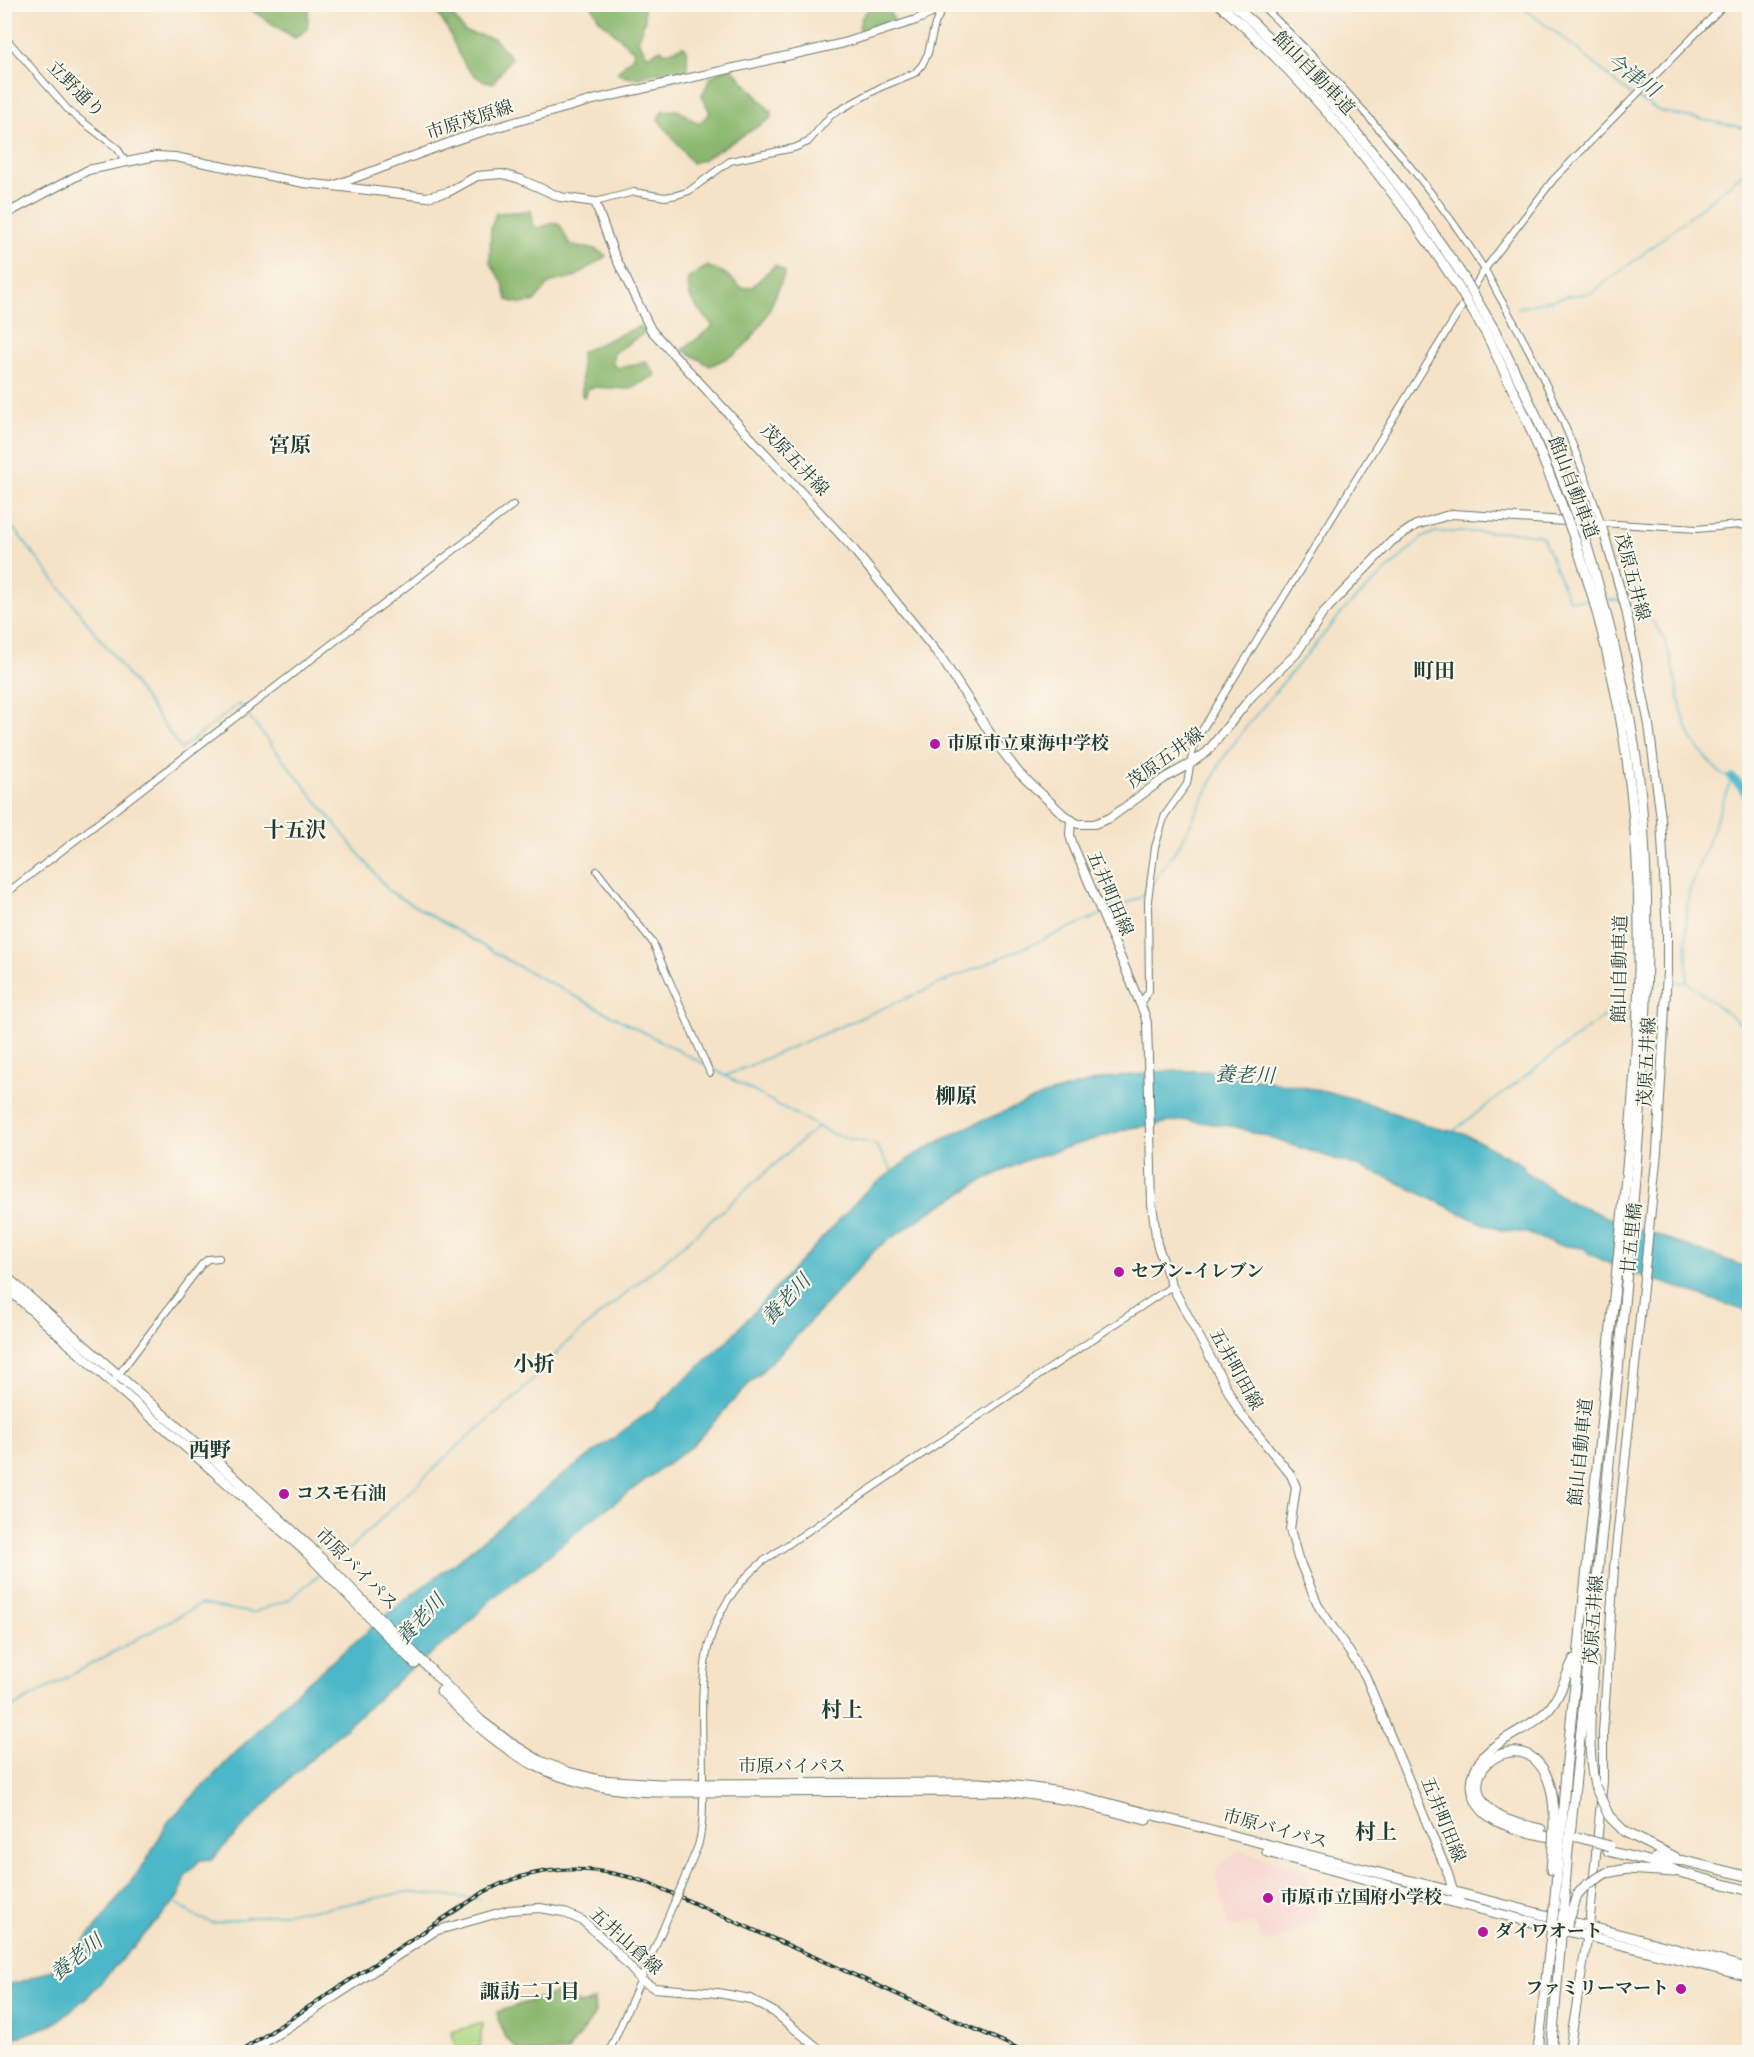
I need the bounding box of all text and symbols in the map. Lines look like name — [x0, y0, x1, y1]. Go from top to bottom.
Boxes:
street label: 館山自動車道 — [1267, 27, 1359, 121]
water label: 今津川 — [1600, 49, 1665, 105]
street label: 立野通り — [41, 56, 109, 124]
street label: 市原茂原線 — [424, 96, 516, 146]
street label: 茂原五井線 — [755, 420, 833, 502]
district label: 宮原 — [269, 433, 311, 460]
street label: 館山自動車道 — [1542, 433, 1602, 543]
street label: 茂原五井線 — [1608, 531, 1654, 623]
district label: 町田 — [1413, 659, 1455, 686]
street label: 茂原五井線 — [1123, 723, 1209, 795]
place label: 市原市立東海中学校 — [947, 733, 1109, 756]
marker: 市原市立東海中学校 — [928, 737, 942, 751]
district label: 十五沢 — [264, 818, 327, 845]
street label: 五井町田線 — [1081, 848, 1137, 940]
street label: 館山自動車道 — [1609, 915, 1633, 1023]
street label: 茂原五井線 — [1634, 1016, 1662, 1108]
water label: 養老川 — [1215, 1062, 1277, 1090]
district label: 柳原 — [935, 1084, 977, 1111]
street label: 廿五里橋 — [1618, 1202, 1648, 1276]
place label: セブン-イレブン — [1131, 1261, 1264, 1284]
marker: セブン-イレブン — [1112, 1265, 1126, 1279]
water label: 養老川 — [757, 1268, 818, 1330]
street label: 五井町田線 — [1203, 1325, 1267, 1415]
district label: 小折 — [513, 1352, 555, 1379]
street label: 館山自動車道 — [1565, 1397, 1599, 1507]
district label: 西野 — [189, 1438, 231, 1465]
place label: コスモ石油 — [296, 1483, 386, 1506]
marker: コスモ石油 — [277, 1487, 291, 1501]
street label: 市原バイパス — [310, 1524, 402, 1616]
street label: 茂原五井線 — [1580, 1574, 1610, 1666]
water label: 養老川 — [391, 1588, 452, 1650]
district label: 村上 — [821, 1698, 863, 1725]
street label: 市原バイパス — [738, 1756, 846, 1779]
street label: 五井町田線 — [1414, 1774, 1470, 1866]
street label: 市原バイパス — [1220, 1805, 1330, 1855]
district label: 村上 — [1355, 1820, 1397, 1847]
place label: 市原市立国府小学校 — [1280, 1887, 1442, 1910]
marker: 市原市立国府小学校 — [1261, 1891, 1275, 1905]
street label: 五井山倉線 — [584, 1903, 666, 1981]
place label: ダイワオート — [1495, 1921, 1603, 1944]
marker: ダイワオート — [1476, 1925, 1490, 1939]
water label: 養老川 — [46, 1928, 110, 1987]
place label: ファミリーマート — [1525, 1978, 1669, 2001]
district label: 諏訪二丁目 — [480, 1980, 580, 2005]
marker: ファミリーマート — [1674, 1982, 1688, 1996]

